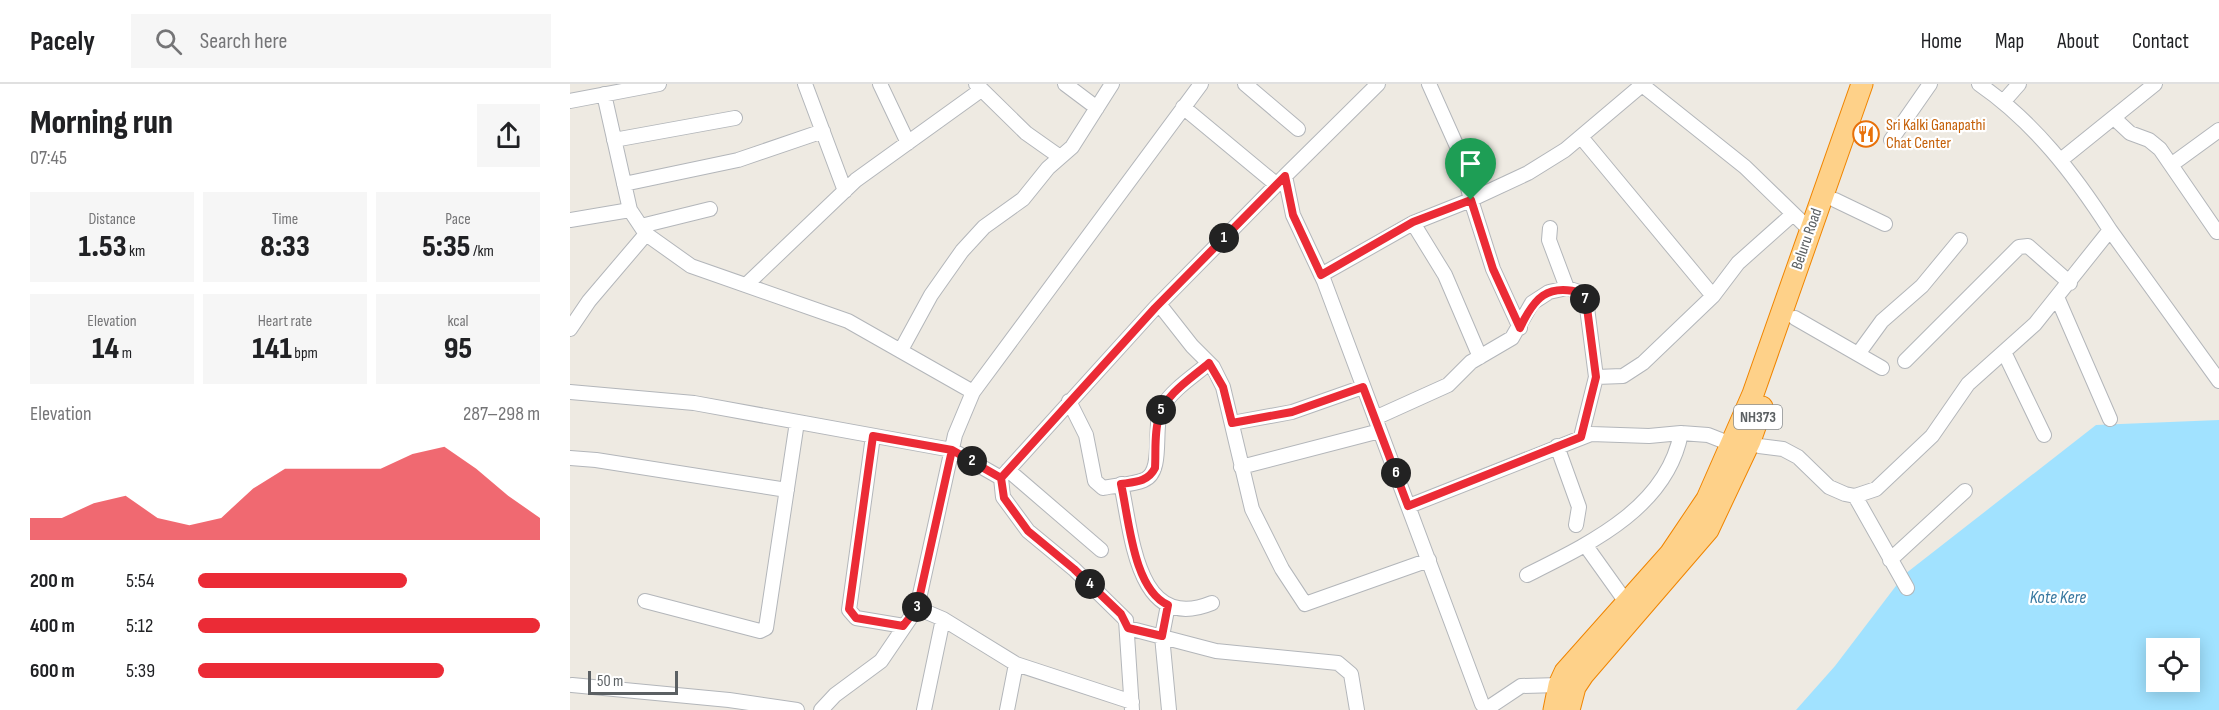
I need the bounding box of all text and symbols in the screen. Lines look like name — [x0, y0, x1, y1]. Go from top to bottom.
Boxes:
search box — [131, 14, 551, 68]
text: Pacely — [30, 25, 95, 58]
icon: search — [152, 25, 185, 58]
text: Search here — [200, 28, 287, 55]
text: Home — [1921, 29, 1962, 54]
text: Map — [1995, 29, 2024, 54]
text: About — [2057, 29, 2099, 54]
text: Contact — [2132, 29, 2189, 54]
text: Morning run — [30, 103, 173, 143]
button: share — [477, 104, 540, 167]
place label: Sri Kalki Ganapathi Chat Center — [1886, 116, 1985, 153]
restaurant icon: Sri Kalki Ganapathi Chat Center — [1851, 119, 1881, 149]
pin — [1445, 138, 1496, 200]
text: 07:45 — [30, 146, 67, 170]
icon: arrive — [1454, 147, 1487, 180]
street label: Beluru Road — [1788, 206, 1826, 272]
text: Distance — [88, 210, 136, 229]
text: Time — [272, 210, 298, 229]
text: Pace — [445, 210, 471, 229]
pin: 1 — [1209, 223, 1239, 253]
text: 1 — [1221, 228, 1227, 247]
text: 1.53 — [79, 229, 126, 265]
text: 8:33 — [260, 229, 310, 265]
text: 5:35 — [422, 229, 470, 265]
text: km — [126, 242, 145, 261]
text: /km — [470, 242, 494, 261]
pin: 7 — [1570, 284, 1600, 314]
text: 7 — [1582, 289, 1588, 308]
text: Elevation — [87, 312, 137, 331]
text: Heart rate — [258, 312, 312, 331]
text: kcal — [447, 312, 469, 331]
text: 14 — [92, 331, 119, 367]
text: 141 — [252, 331, 292, 367]
text: 95 — [444, 331, 472, 367]
text: m — [119, 344, 132, 363]
text: bpm — [292, 344, 318, 363]
pin: 5 — [1146, 395, 1176, 425]
text: 5 — [1157, 400, 1165, 419]
text: Elevation — [30, 402, 92, 426]
text: 287–298 m — [463, 402, 540, 426]
road number: NH373 — [1734, 405, 1782, 429]
pin: 2 — [957, 446, 987, 476]
text: 2 — [968, 451, 976, 470]
pin: 6 — [1381, 458, 1411, 488]
text: 6 — [1392, 463, 1400, 482]
text: 200 m — [30, 569, 74, 593]
text: 5:54 — [126, 569, 154, 593]
pin: 4 — [1075, 569, 1105, 599]
text: 4 — [1086, 574, 1094, 593]
water label: Kote Kere — [2030, 587, 2086, 608]
pin: 3 — [902, 592, 932, 622]
text: 3 — [913, 597, 921, 616]
text: 400 m — [30, 614, 75, 638]
text: 5:12 — [126, 614, 153, 638]
map controls — [2146, 638, 2200, 692]
button: locate — [2146, 638, 2200, 692]
text: 600 m — [30, 659, 75, 683]
text: 5:39 — [126, 659, 155, 683]
scale bar — [588, 668, 678, 696]
text: 50 m — [597, 672, 623, 691]

